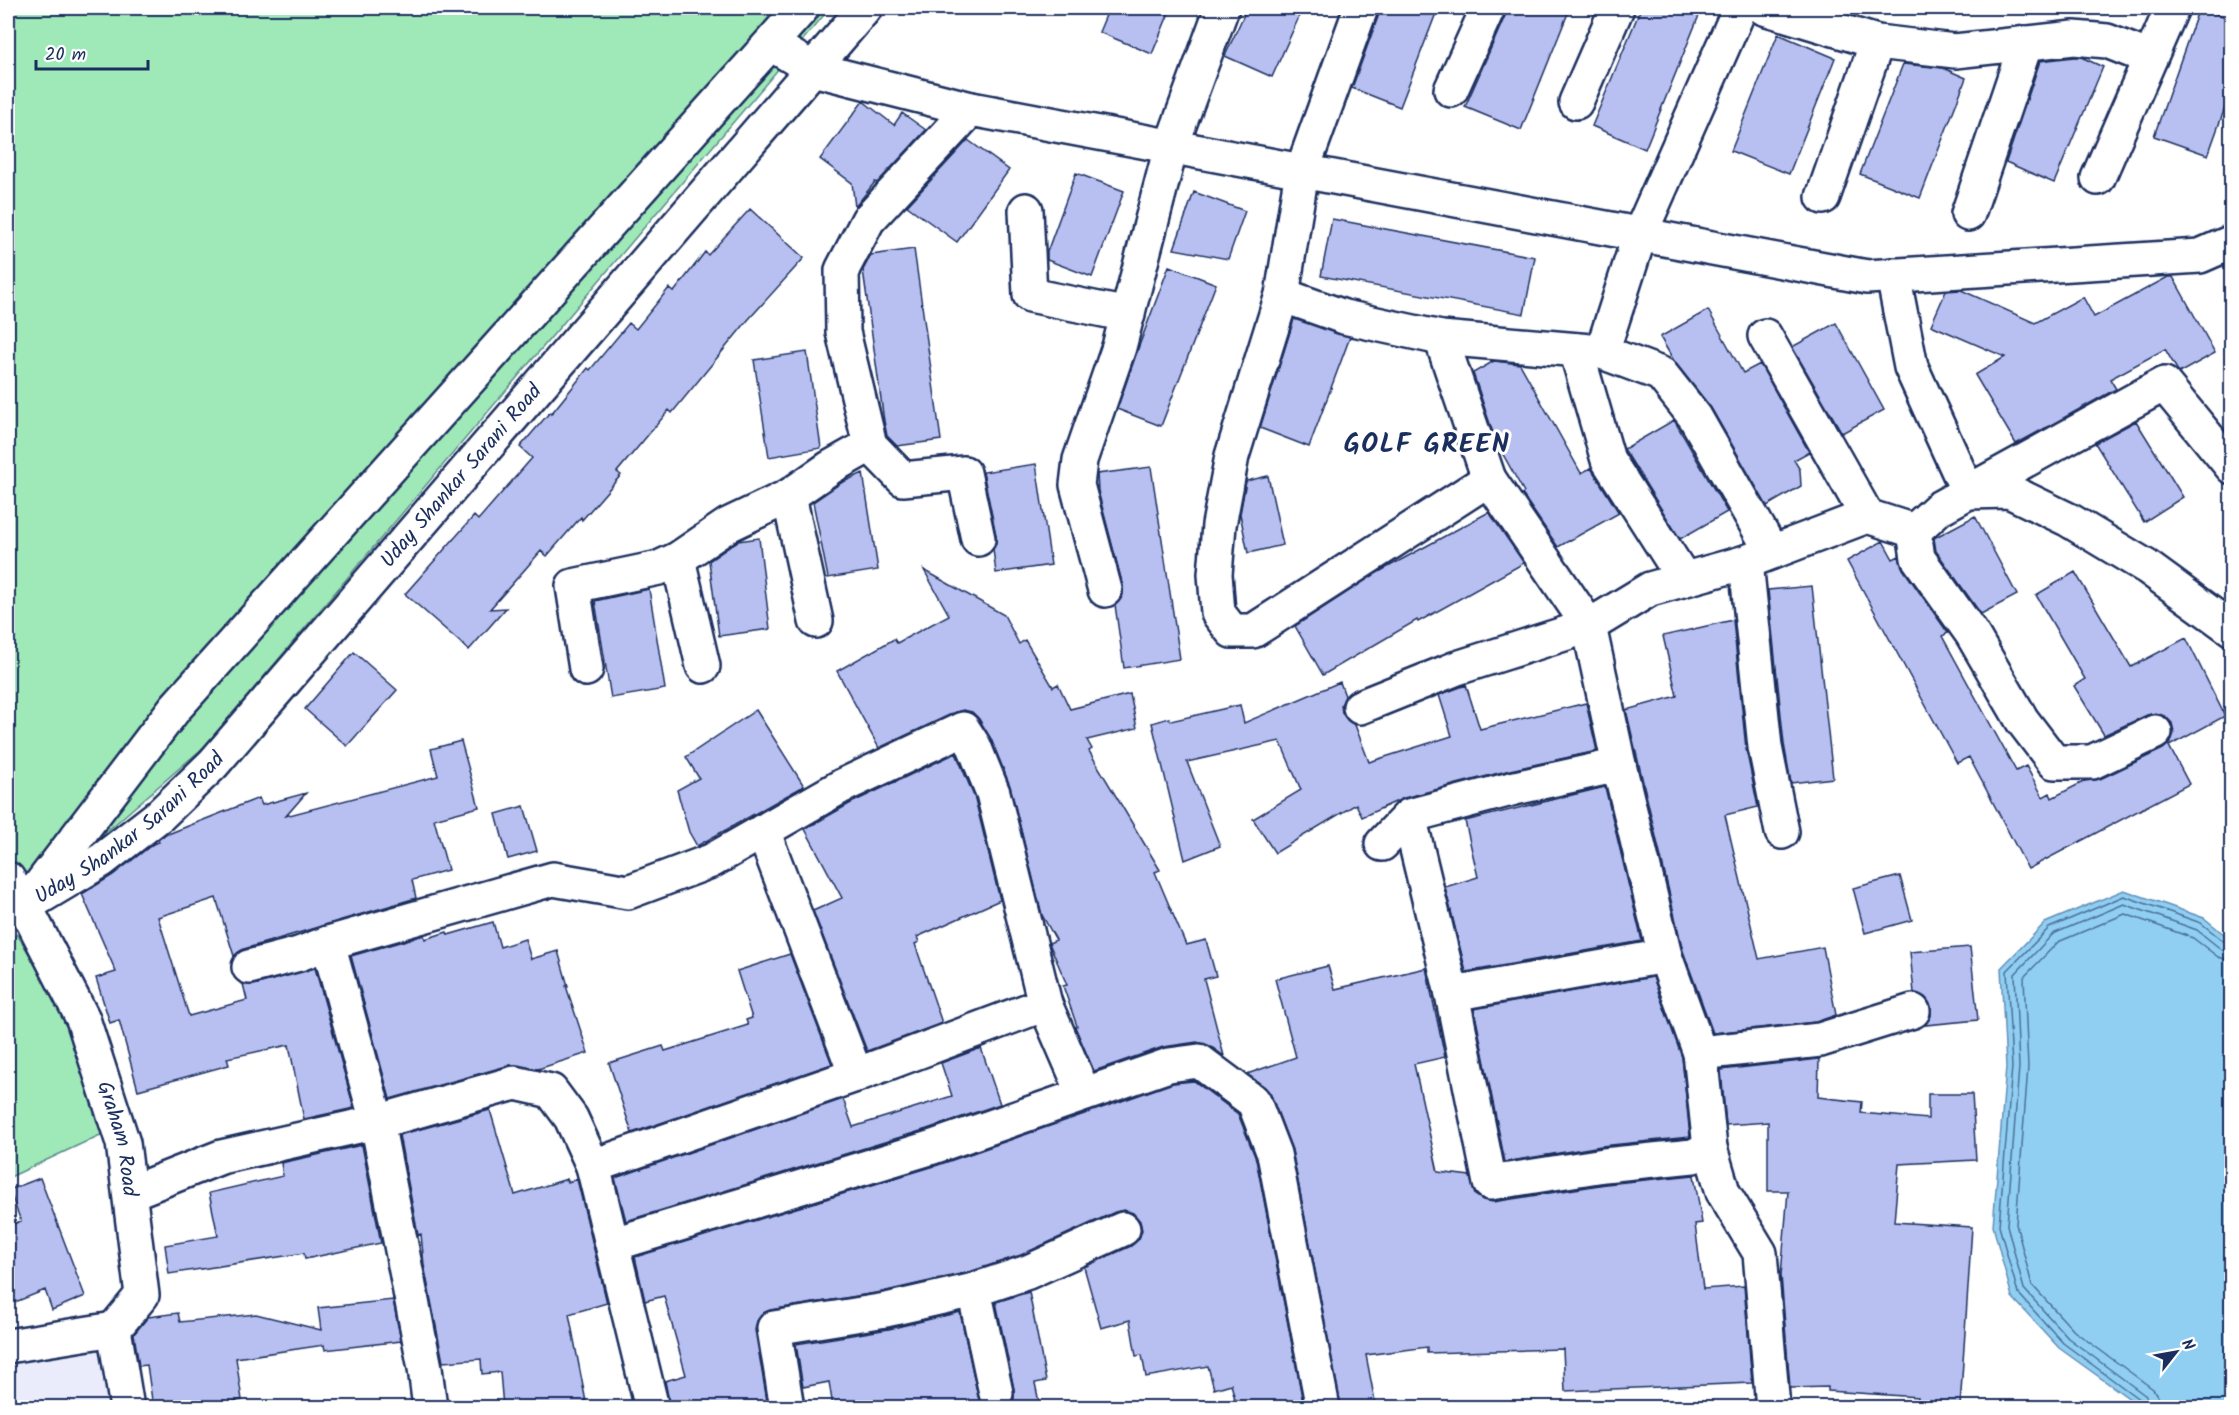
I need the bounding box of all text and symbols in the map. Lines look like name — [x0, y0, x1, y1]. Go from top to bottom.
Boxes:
scale bar — [36, 33, 148, 71]
text: 20 m — [45, 41, 86, 70]
street label: Uday Shankar Sarani Road — [372, 376, 551, 576]
district label: GOLF GREEN — [1344, 423, 1510, 466]
street label: Uday Shankar Sarani Road — [28, 744, 233, 913]
street label: Graham Road — [88, 1077, 146, 1199]
north arrow — [2146, 1322, 2206, 1382]
text: N — [2174, 1334, 2201, 1356]

